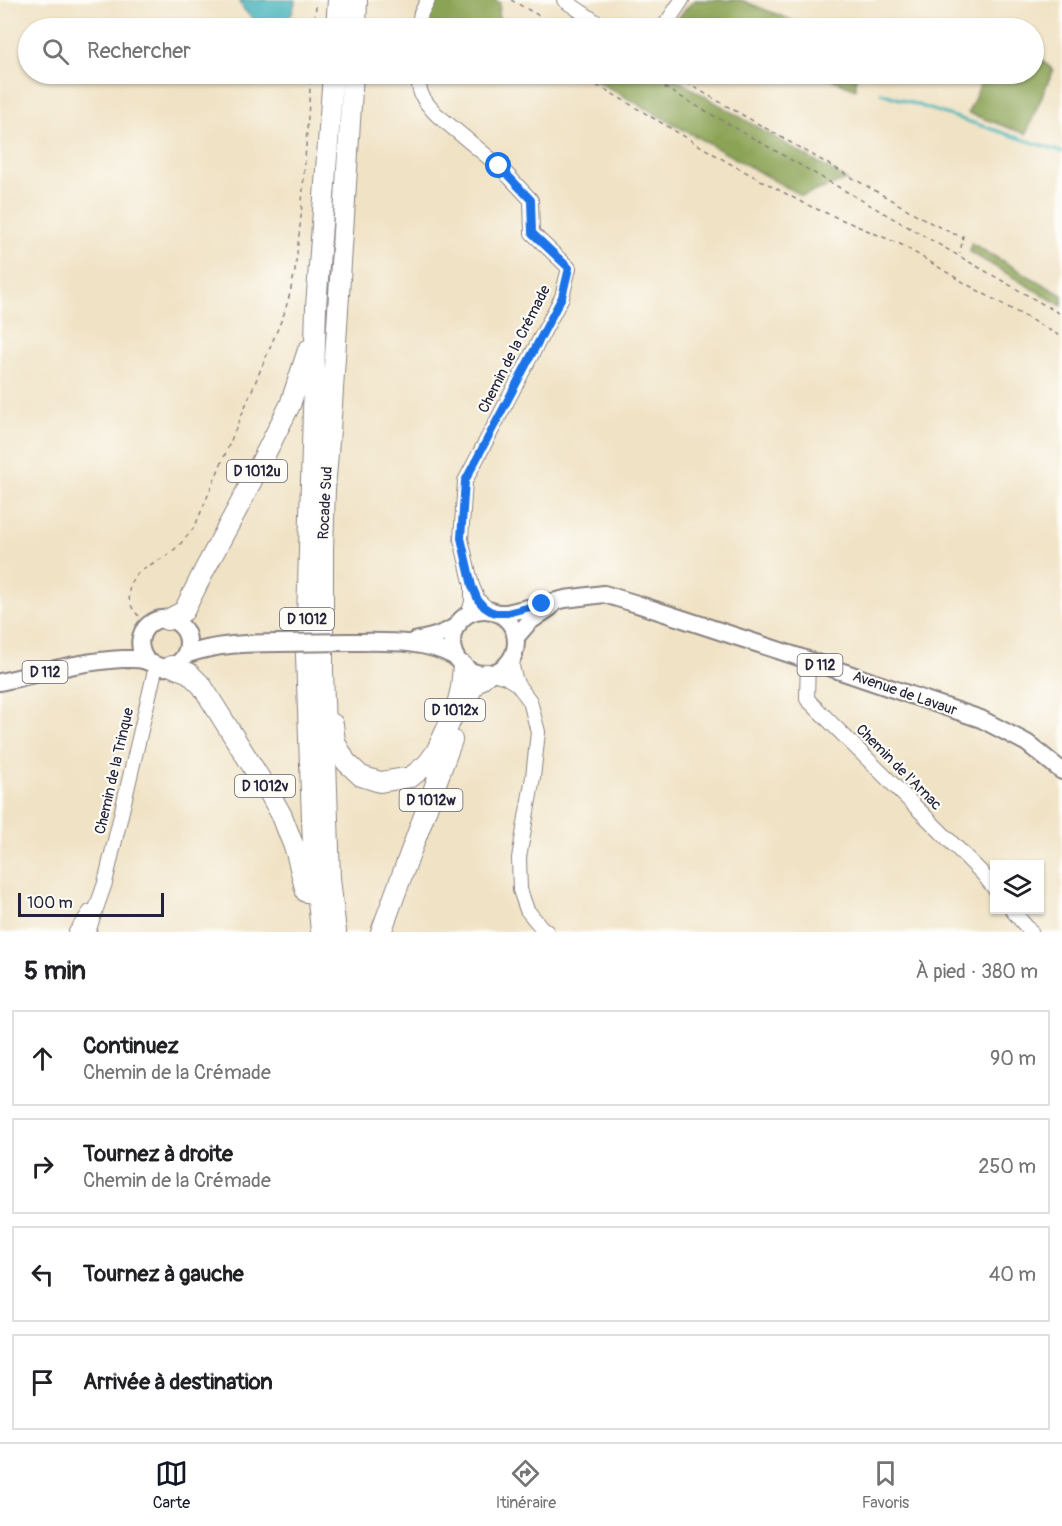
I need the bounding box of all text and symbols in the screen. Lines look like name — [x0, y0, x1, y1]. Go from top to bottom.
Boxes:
search box — [18, 18, 1044, 84]
icon: search — [39, 35, 72, 68]
text: Rechercher — [87, 37, 191, 65]
route start — [485, 152, 511, 178]
street label: Chemin de la Crémade — [474, 282, 555, 416]
road number: D 1012u — [227, 460, 287, 482]
street label: Rocade Sud — [314, 466, 337, 540]
route end — [528, 590, 554, 616]
road number: D 1012 — [280, 608, 334, 630]
road number: D 112 — [798, 654, 842, 676]
road number: D 112 — [22, 661, 68, 683]
street label: Avenue de Lavaur — [850, 667, 960, 720]
road number: D 1012x — [425, 699, 485, 721]
street label: Chemin de la Trinque — [91, 705, 138, 836]
street label: Chemin de l'Arnac — [852, 720, 946, 815]
road number: D 1012v — [235, 775, 295, 797]
road number: D 1012w — [400, 789, 462, 811]
map controls — [990, 860, 1044, 914]
button: layers — [990, 860, 1044, 914]
scale bar — [18, 890, 164, 918]
text: 100 m — [27, 893, 73, 913]
text: 5 min — [24, 955, 86, 987]
text: À pied · 380 m — [915, 959, 1038, 984]
text: Continuez — [83, 1032, 179, 1060]
icon: ahead — [26, 1042, 59, 1075]
text: 90 m — [990, 1046, 1036, 1071]
text: Chemin de la Crémade — [83, 1060, 271, 1085]
text: Tournez à droite — [83, 1140, 233, 1168]
icon: right — [26, 1150, 59, 1183]
text: 250 m — [978, 1154, 1036, 1179]
text: Chemin de la Crémade — [83, 1168, 271, 1193]
icon: left — [26, 1258, 59, 1291]
text: Tournez à gauche — [83, 1260, 244, 1288]
text: 40 m — [989, 1262, 1036, 1287]
icon: arrive — [26, 1366, 59, 1399]
text: Arrivée à destination — [83, 1368, 273, 1396]
tab: Carte — [153, 1457, 190, 1513]
tab: Itinéraire — [496, 1457, 556, 1513]
tab: Favoris — [862, 1457, 909, 1513]

